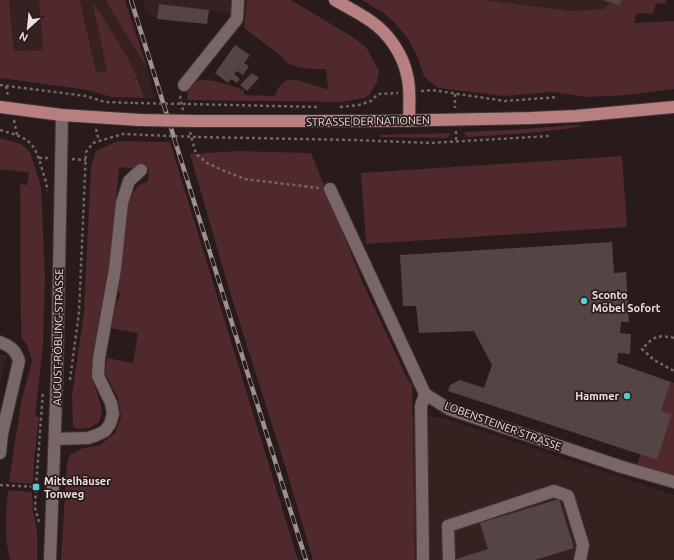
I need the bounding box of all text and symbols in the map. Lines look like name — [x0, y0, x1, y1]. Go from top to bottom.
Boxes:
north arrow — [8, 8, 48, 48]
text: N — [17, 30, 30, 44]
street label: STRASSE DER NATIONEN — [306, 114, 430, 128]
street label: AUGUST-RÖBLING-STRASSE — [51, 268, 65, 406]
place label: Sconto Möbel Sofort — [592, 289, 661, 314]
marker: Sconto Möbel Sofort — [579, 296, 589, 306]
place label: Hammer — [575, 390, 619, 402]
marker: Hammer — [622, 391, 632, 401]
street label: LOBENSTEINER STRASSE — [443, 399, 563, 453]
place label: Mittelhäuser Tonweg — [44, 475, 111, 500]
marker: Mittelhäuser Tonweg — [31, 482, 41, 492]

